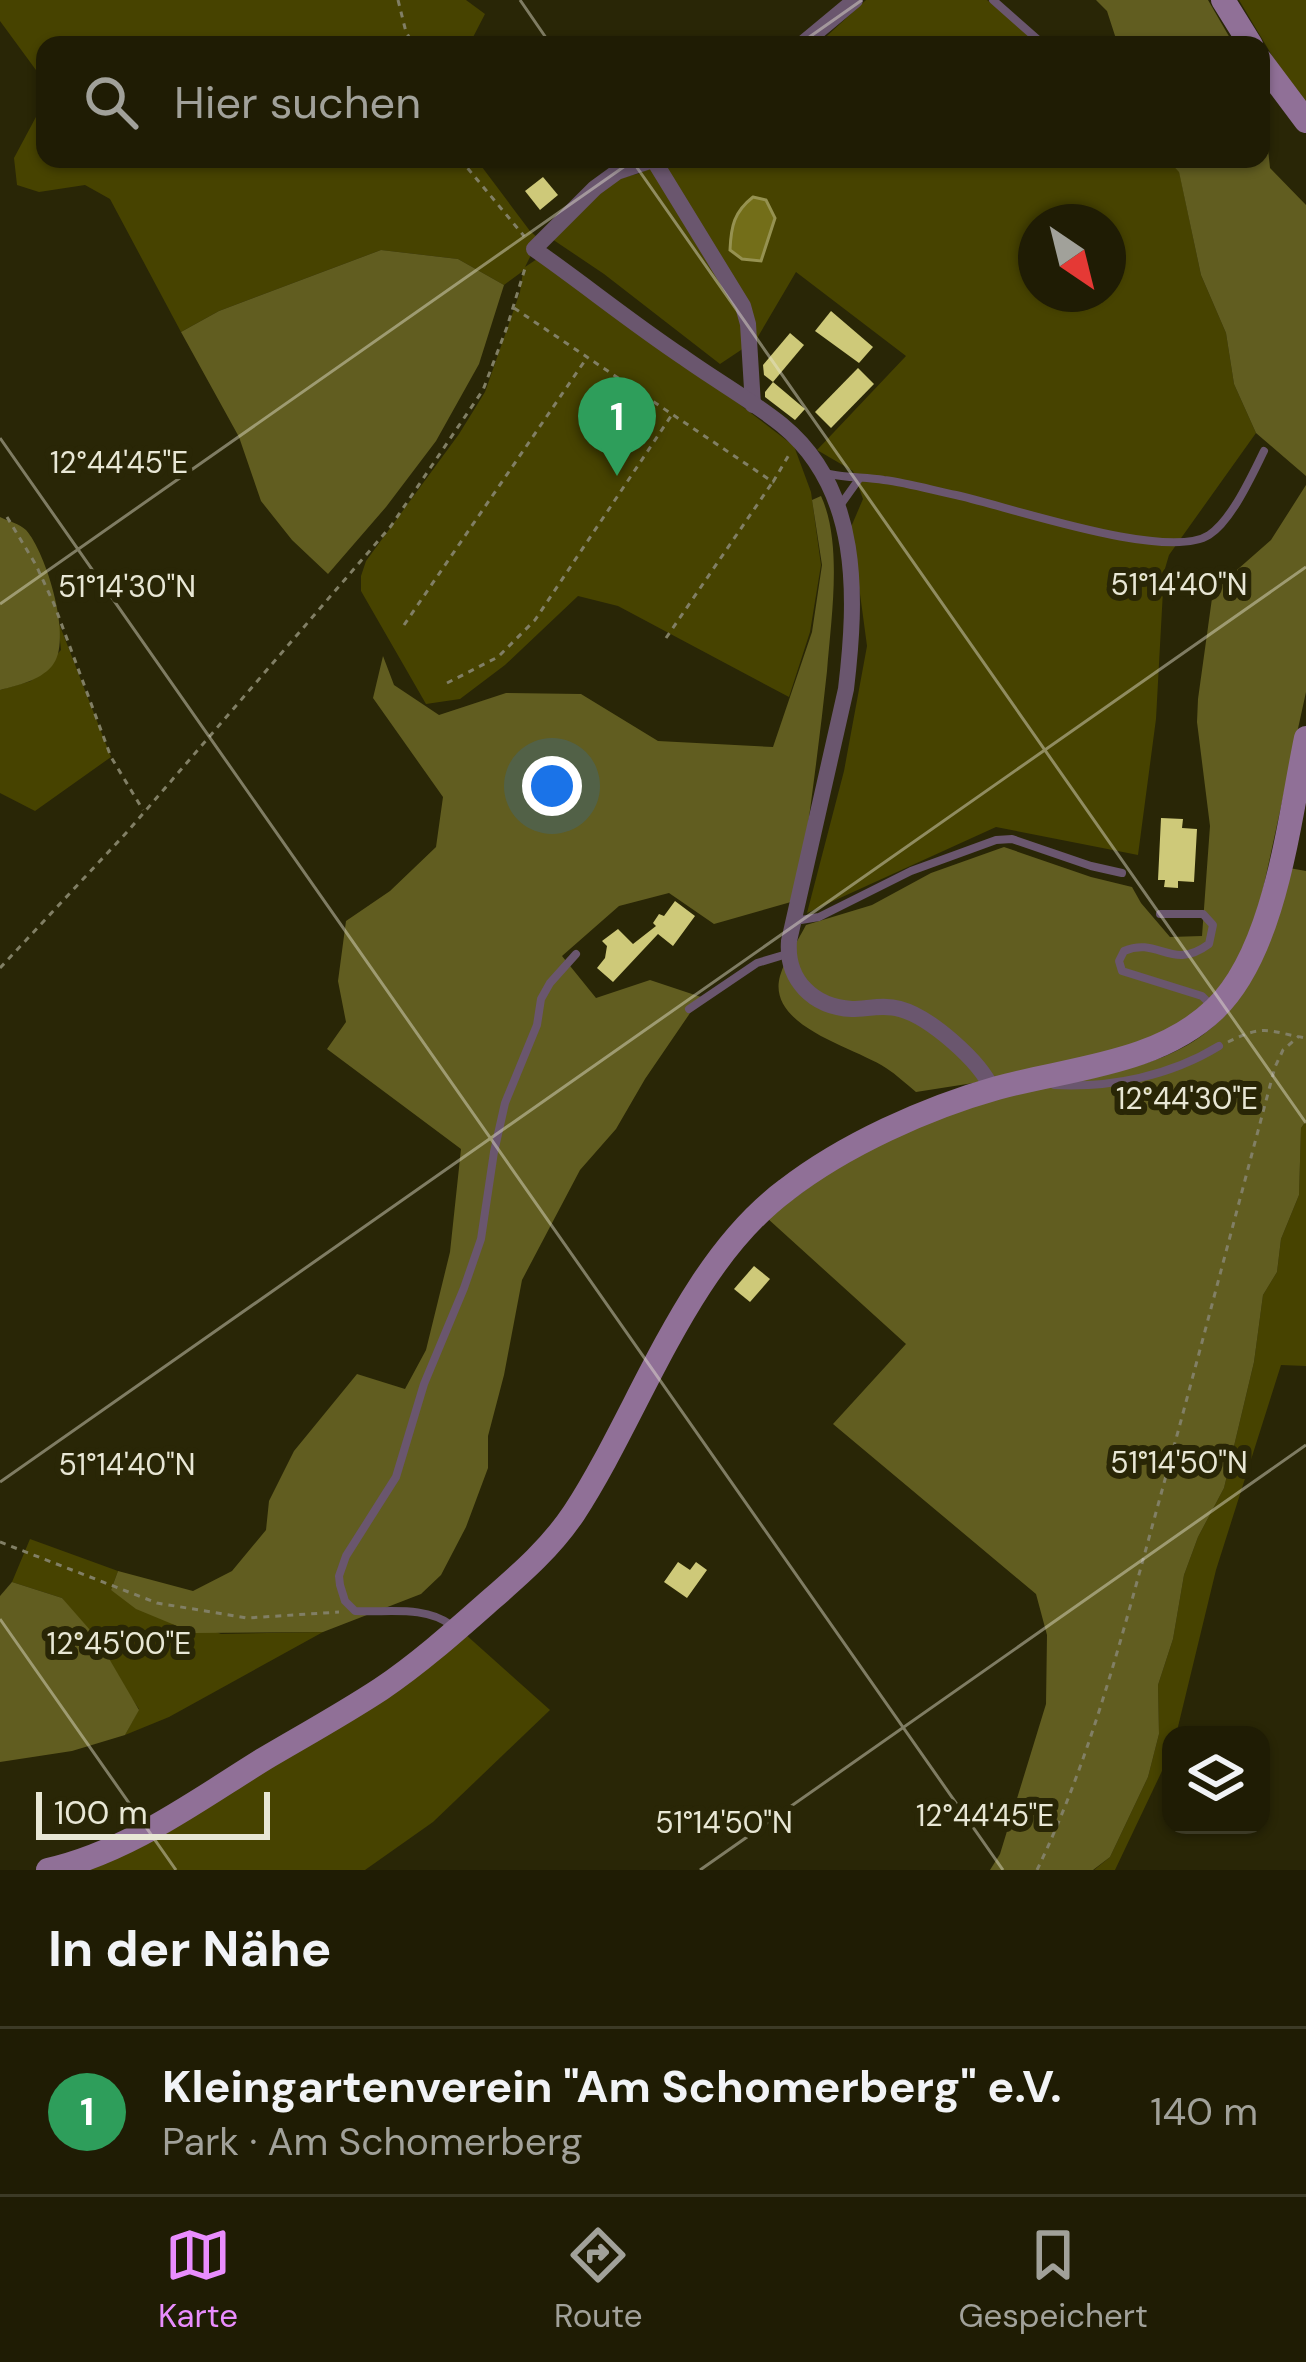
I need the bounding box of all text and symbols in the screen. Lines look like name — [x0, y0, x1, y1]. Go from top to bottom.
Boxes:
search box — [36, 36, 1270, 168]
icon: search — [78, 69, 144, 135]
text: Hier suchen — [174, 73, 421, 132]
north arrow — [1018, 204, 1126, 312]
pin: 1 — [578, 377, 656, 476]
text: 12°44'45"E — [50, 443, 188, 482]
text: 51°14'40"N — [1111, 565, 1247, 604]
text: 51°14'30"N — [58, 567, 196, 606]
your location — [522, 756, 582, 816]
text: 12°44'30"E — [1116, 1079, 1258, 1118]
text: 51°14'50"N — [1110, 1443, 1248, 1482]
text: 51°14'40"N — [59, 1445, 195, 1484]
text: 12°45'00"E — [47, 1624, 191, 1663]
map controls — [1162, 1726, 1270, 1834]
button: layers — [1162, 1726, 1270, 1834]
scale bar — [36, 1786, 270, 1839]
text: 100 m — [54, 1791, 148, 1834]
text: 12°44'45"E — [916, 1796, 1054, 1835]
text: 51°14'50"N — [655, 1803, 793, 1842]
text: In der Nähe — [48, 1915, 332, 1982]
text: Kleingartenverein "Am Schomerberg" e.V. — [162, 2057, 1062, 2116]
text: 1 — [80, 2086, 94, 2137]
text: 140 m — [1150, 2086, 1258, 2137]
text: Park · Am Schomerberg — [162, 2116, 583, 2167]
tab: Karte — [158, 2222, 238, 2337]
tab: Route — [554, 2222, 642, 2337]
tab: Gespeichert — [959, 2222, 1148, 2337]

